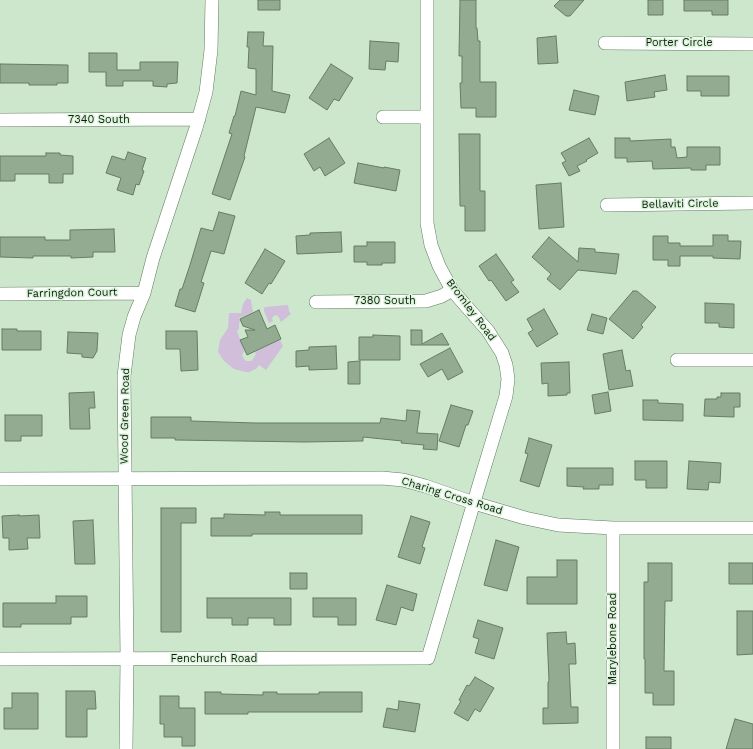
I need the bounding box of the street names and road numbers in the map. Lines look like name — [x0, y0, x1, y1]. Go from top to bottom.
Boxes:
street label: Porter Circle — [645, 36, 713, 50]
street label: 7340 South — [68, 113, 130, 127]
street label: Bellaviti Circle — [641, 197, 719, 211]
street label: Bromley Road — [443, 276, 499, 344]
street label: Farringdon Court — [27, 286, 117, 300]
street label: 7380 South — [354, 294, 416, 308]
street label: Wood Green Road — [118, 368, 132, 464]
street label: Charing Cross Road — [400, 474, 504, 518]
street label: Marylebone Road — [606, 593, 620, 685]
street label: Fenchurch Road — [171, 652, 257, 666]

